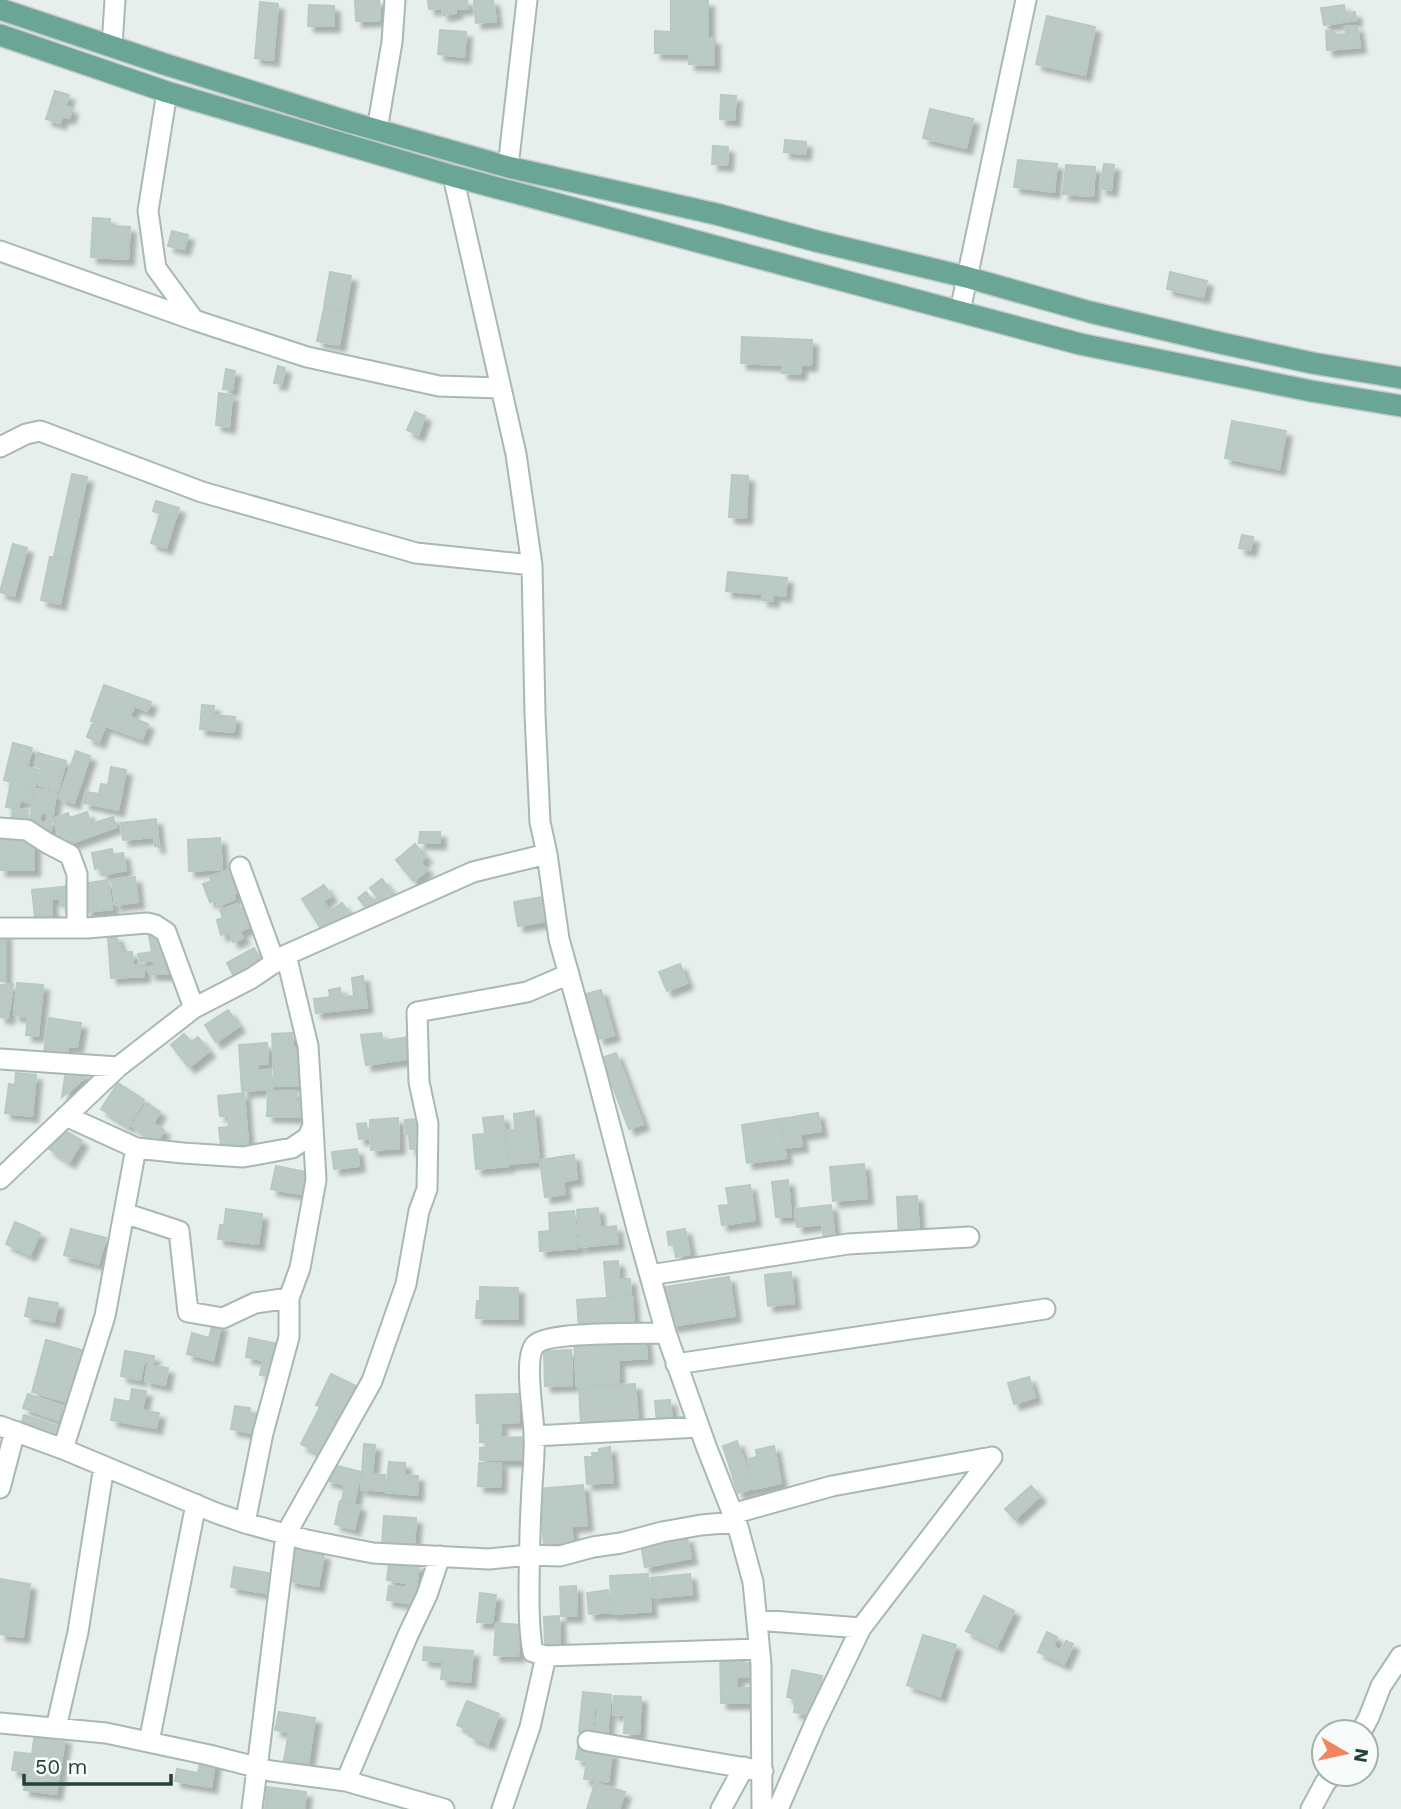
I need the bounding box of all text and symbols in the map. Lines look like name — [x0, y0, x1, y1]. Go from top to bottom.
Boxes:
north arrow — [1310, 1718, 1380, 1788]
scale bar — [24, 1742, 172, 1786]
text: N — [1349, 1747, 1374, 1764]
text: 50 m — [35, 1754, 87, 1779]

